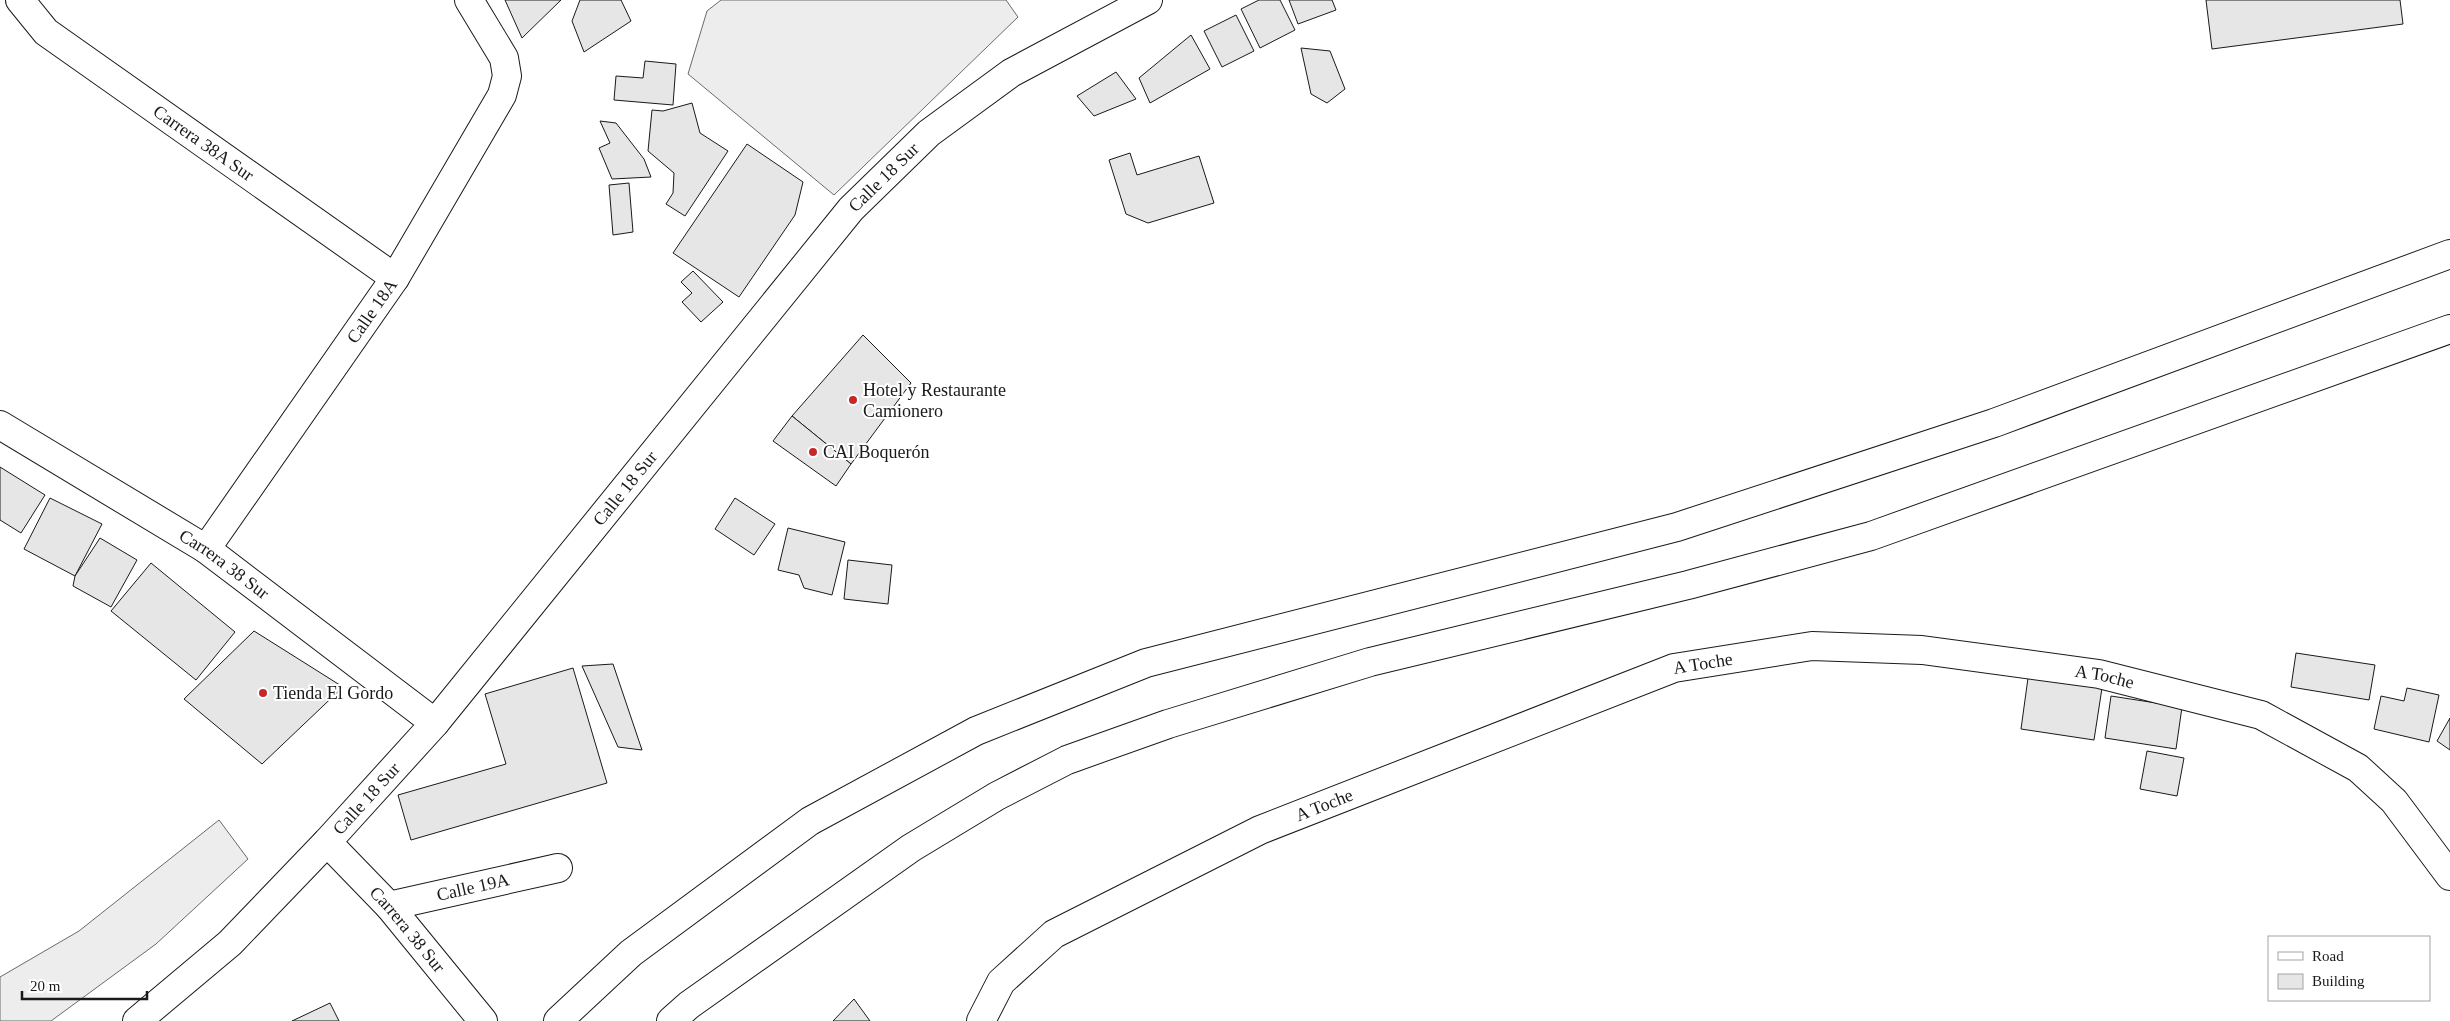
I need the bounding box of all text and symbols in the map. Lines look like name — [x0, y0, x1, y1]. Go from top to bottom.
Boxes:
street label: Carrera 38A Sur — [150, 101, 258, 185]
street label: Calle 18 Sur — [844, 139, 923, 216]
street label: Calle 18A — [343, 275, 401, 347]
place label: Hotel y Restaurante Camionero — [863, 380, 1006, 421]
marker: Hotel y Restaurante Camionero — [847, 394, 859, 406]
place label: CAI Boquerón — [823, 442, 930, 462]
marker: CAI Boquerón — [807, 446, 819, 458]
street label: Calle 18 Sur — [589, 447, 661, 530]
street label: Carrera 38 Sur — [176, 525, 273, 603]
street label: A Toche — [1672, 649, 1734, 678]
street label: A Toche — [2074, 661, 2136, 692]
place label: Tienda El Gordo — [273, 683, 393, 703]
marker: Tienda El Gordo — [257, 687, 269, 699]
street label: Calle 18 Sur — [329, 759, 404, 839]
street label: A Toche — [1293, 785, 1356, 825]
street label: Calle 19A — [435, 869, 511, 905]
street label: Carrera 38 Sur — [366, 882, 449, 977]
legend — [2268, 936, 2430, 1001]
text: Road — [2312, 948, 2344, 964]
scale bar — [22, 968, 148, 1000]
text: Building — [2312, 973, 2365, 989]
text: 20 m — [30, 978, 61, 994]

